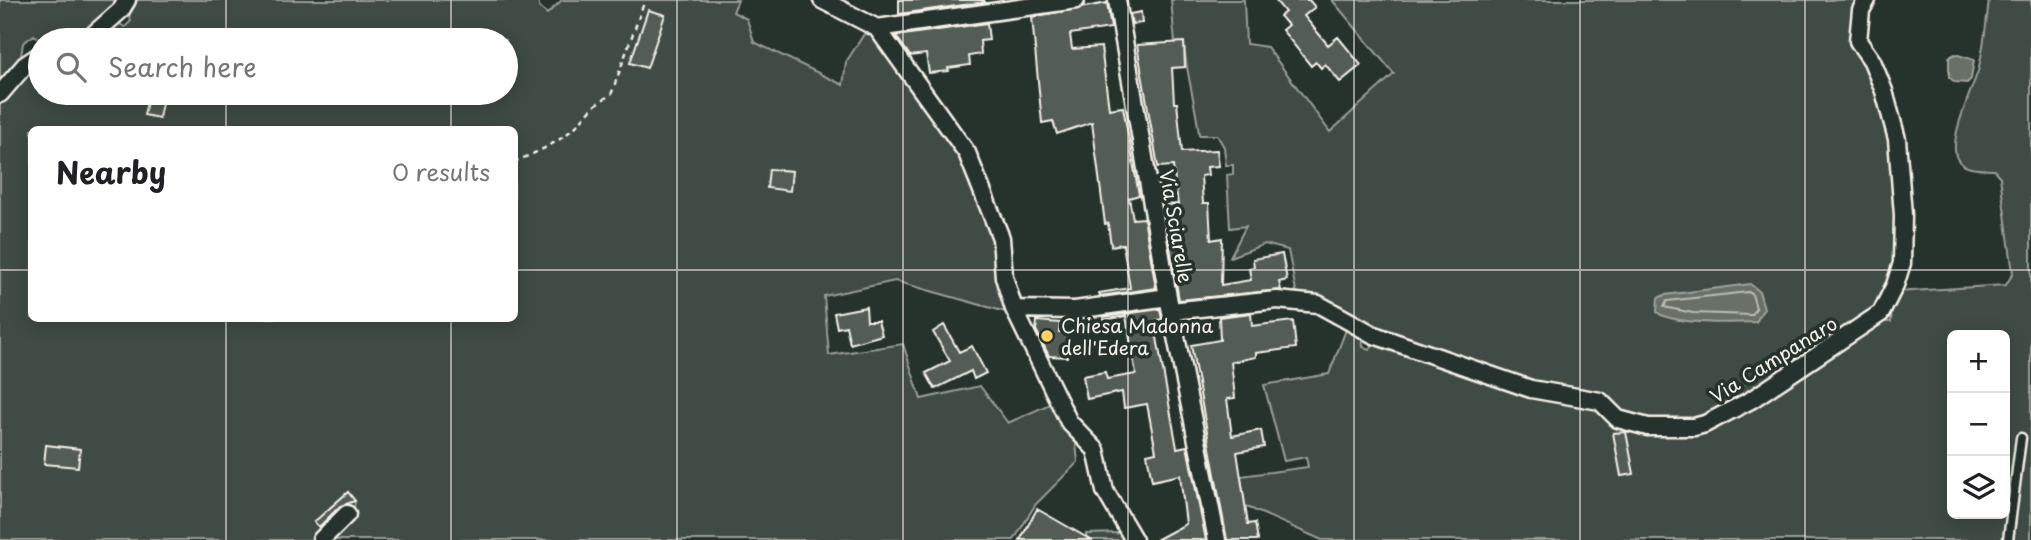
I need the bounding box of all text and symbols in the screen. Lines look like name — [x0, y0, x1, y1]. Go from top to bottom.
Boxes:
search box — [28, 28, 518, 105]
text: Search here — [108, 47, 257, 86]
icon: search — [52, 48, 90, 86]
text: Nearby — [56, 149, 166, 194]
text: 0 results — [392, 154, 490, 189]
street label: Via Sciarelle — [1153, 167, 1201, 285]
street label: Via Campanaro — [1704, 309, 1842, 409]
place label: Chiesa Madonna dell'Edera — [1061, 311, 1213, 361]
marker: Chiesa Madonna dell'Edera — [1039, 328, 1055, 344]
map controls — [1947, 330, 2010, 519]
button: + — [1947, 330, 2010, 393]
button: − — [1947, 393, 2010, 456]
button: layers — [1947, 456, 2010, 519]

